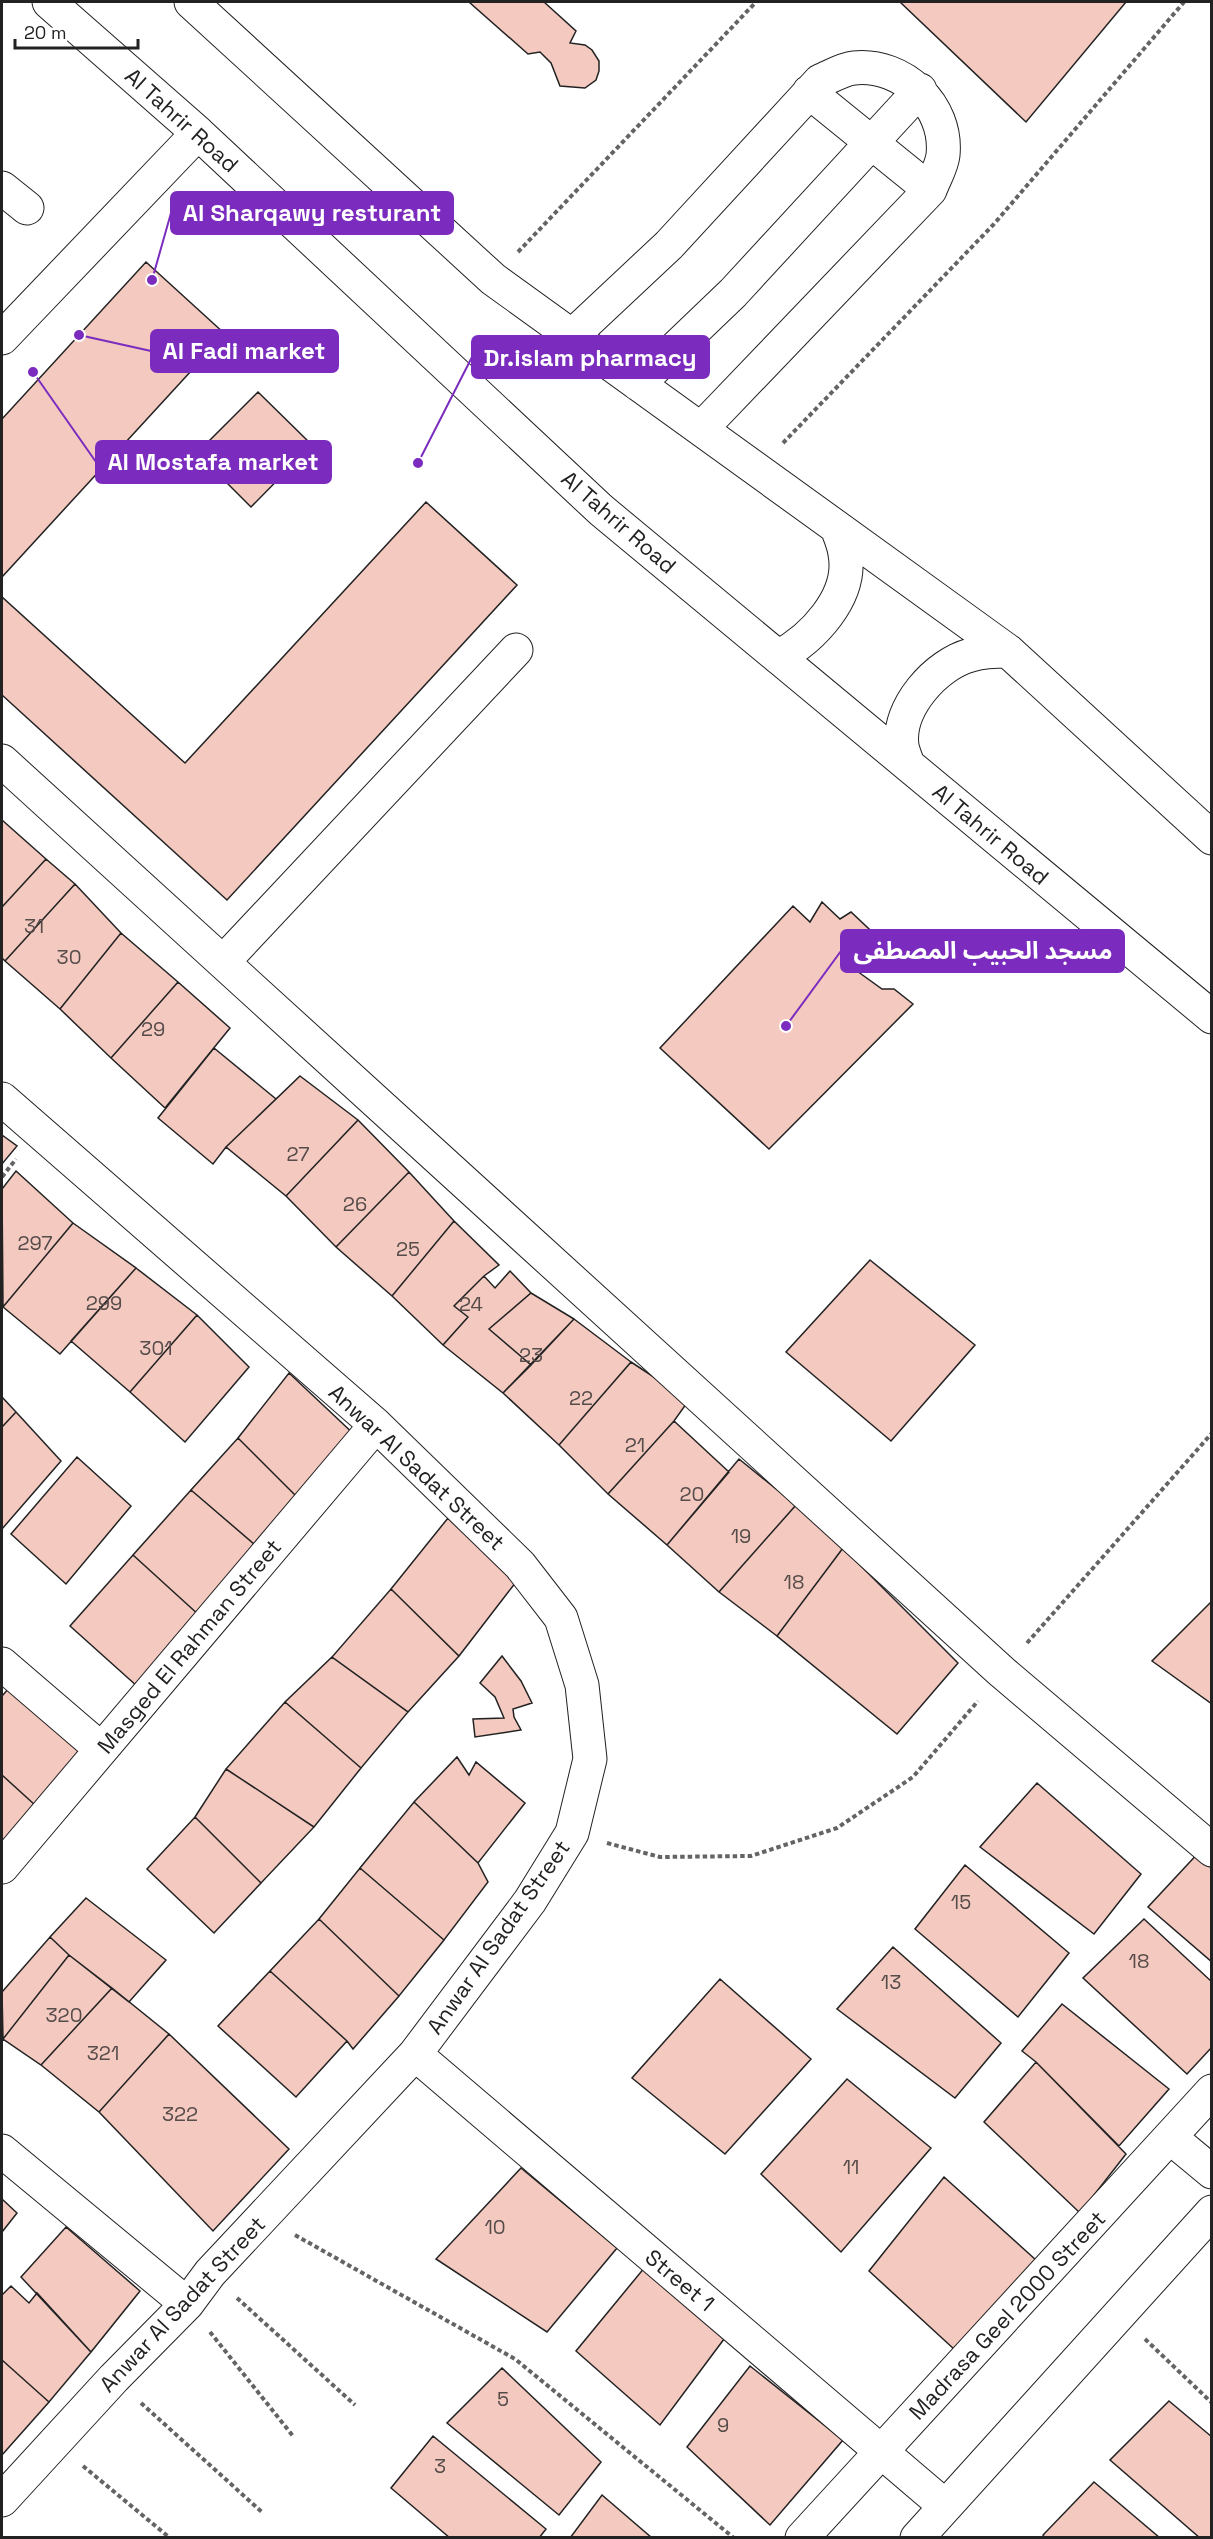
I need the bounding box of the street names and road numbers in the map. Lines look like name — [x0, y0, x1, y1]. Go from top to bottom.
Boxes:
street label: Al Tahrir Road — [119, 62, 245, 178]
street label: Al Tahrir Road — [556, 464, 682, 580]
street label: Al Tahrir Road — [927, 777, 1055, 891]
street label: Anwar Al Sadat Street — [323, 1378, 511, 1556]
street label: Masged El Rahman Street — [91, 1533, 287, 1759]
street label: Anwar Al Sadat Street — [420, 1834, 576, 2040]
street label: Madrasa Geel 2000 Street — [903, 2205, 1111, 2425]
street label: Anwar Al Sadat Street — [93, 2210, 271, 2398]
street label: Street 1 — [640, 2243, 720, 2317]

